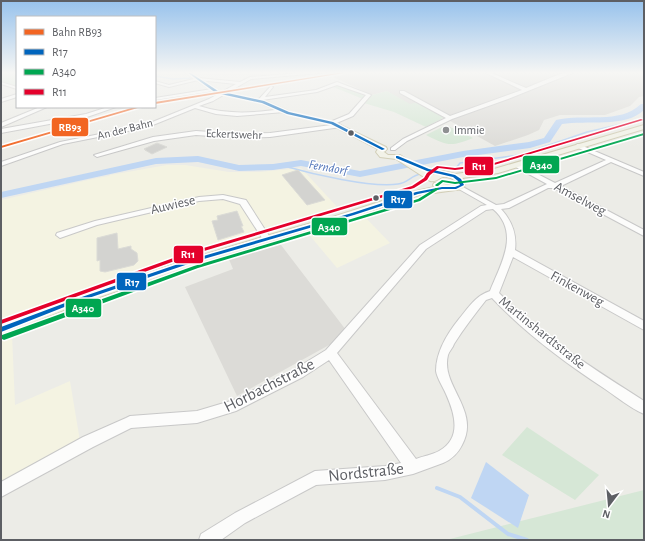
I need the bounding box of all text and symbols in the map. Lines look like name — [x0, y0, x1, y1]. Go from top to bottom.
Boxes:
legend — [16, 16, 156, 108]
text: Bahn RB93 — [52, 26, 102, 38]
text: R17 — [52, 46, 68, 58]
text: A340 — [52, 66, 76, 78]
text: R11 — [52, 86, 67, 98]
street label: An der Bahn — [96, 116, 154, 142]
line badge: RB93 — [51, 117, 89, 137]
text: RB93 — [59, 122, 82, 133]
place label: Immie — [454, 124, 485, 136]
marker: Immie — [441, 125, 451, 135]
street label: Eckertswehr — [206, 127, 263, 141]
unlabelled marker — [346, 128, 356, 138]
line badge: A340 — [522, 155, 560, 174]
line badge: R11 — [464, 156, 494, 176]
water label: Ferndorf — [308, 158, 351, 178]
text: A340 — [530, 160, 553, 171]
text: R11 — [472, 161, 486, 172]
street label: Amselweg — [552, 180, 608, 219]
line badge: R17 — [383, 190, 413, 209]
street label: Auwiese — [149, 193, 197, 217]
unlabelled marker — [371, 193, 381, 203]
text: R17 — [390, 194, 406, 205]
line badge: A340 — [311, 217, 348, 236]
text: A340 — [318, 222, 341, 233]
line badge: R11 — [173, 245, 204, 264]
text: R11 — [181, 249, 195, 260]
street label: Finkenweg — [548, 269, 606, 309]
line badge: R17 — [116, 272, 147, 291]
text: R17 — [124, 277, 140, 288]
street label: Martinshardtstraße — [496, 294, 588, 372]
line badge: A340 — [65, 298, 102, 318]
text: A340 — [72, 303, 95, 314]
street label: Horbachstraße — [221, 355, 317, 415]
street label: Nordstraße — [327, 460, 405, 484]
north arrow — [589, 485, 629, 525]
text: N — [601, 508, 612, 520]

